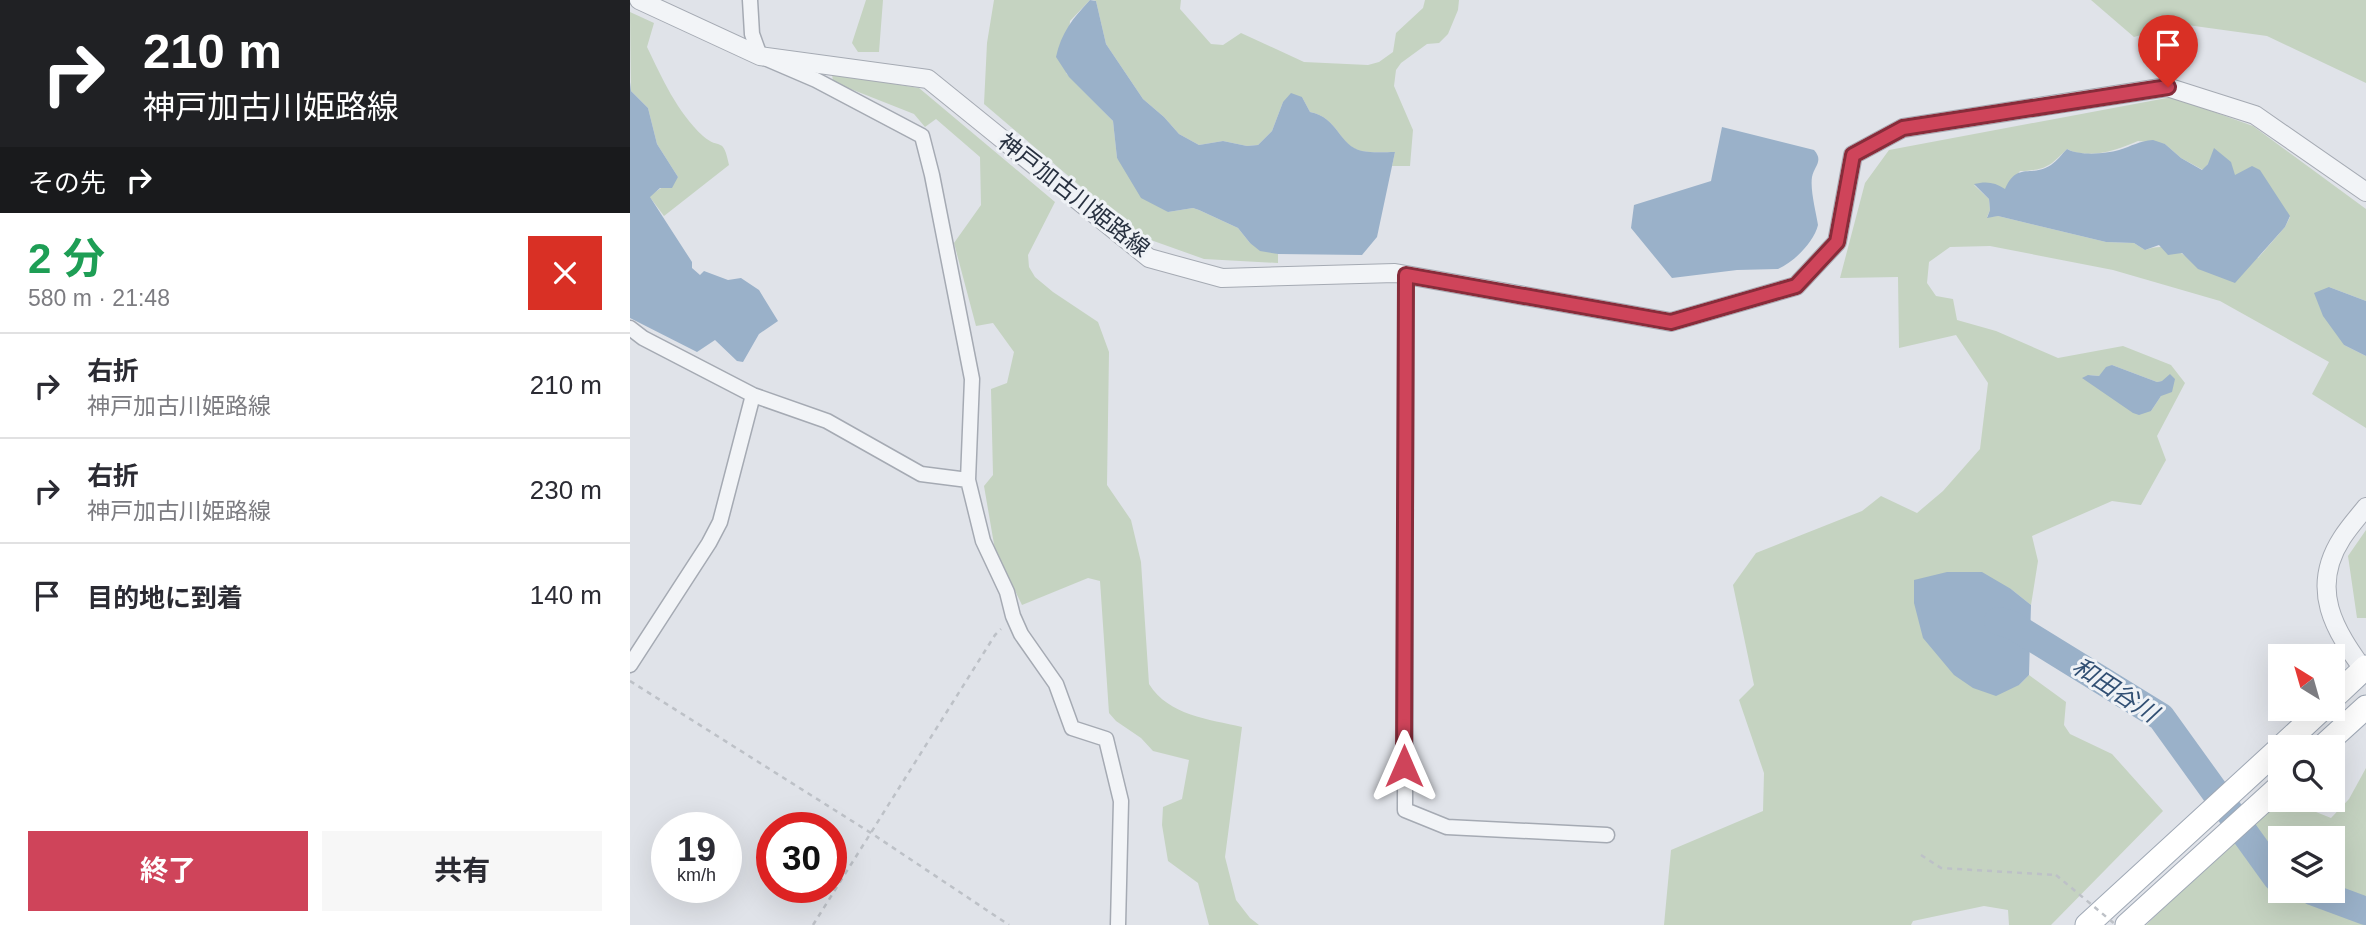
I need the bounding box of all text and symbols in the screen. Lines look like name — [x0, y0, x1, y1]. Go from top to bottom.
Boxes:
pin — [2138, 15, 2198, 87]
text: 210 m — [143, 24, 282, 78]
icon: arrive — [2149, 26, 2187, 64]
icon: right — [28, 28, 119, 119]
text: 神戸加古川姫路線 — [143, 89, 399, 125]
street label: 神戸加古川姫路線 — [993, 128, 1155, 262]
icon: right — [120, 161, 158, 199]
text: その先 — [28, 168, 106, 198]
text: 2 分 — [28, 235, 105, 282]
button: close — [528, 236, 602, 310]
text: 580 m · 21:48 — [28, 285, 170, 311]
text: 右折 — [87, 356, 139, 386]
icon: right — [28, 367, 66, 405]
text: 210 m — [530, 370, 602, 400]
text: 神戸加古川姫路線 — [87, 393, 271, 419]
text: 右折 — [87, 461, 139, 491]
icon: right — [28, 472, 66, 510]
text: 230 m — [530, 475, 602, 505]
text: 神戸加古川姫路線 — [87, 498, 271, 524]
icon: arrive — [28, 577, 66, 615]
text: 140 m — [530, 580, 602, 610]
text: 目的地に到着 — [87, 583, 243, 613]
north arrow — [2268, 644, 2345, 721]
map controls — [2268, 644, 2345, 903]
water label: 和田谷川 — [2068, 652, 2165, 729]
position arrow — [1367, 729, 1441, 803]
button: search — [2268, 735, 2345, 812]
speed limit sign: 30 — [756, 812, 847, 903]
button: layers — [2268, 826, 2345, 903]
text: 19 — [677, 829, 716, 868]
button: 終了 — [28, 831, 308, 911]
button: 共有 — [322, 831, 602, 911]
text: km/h — [677, 865, 716, 885]

